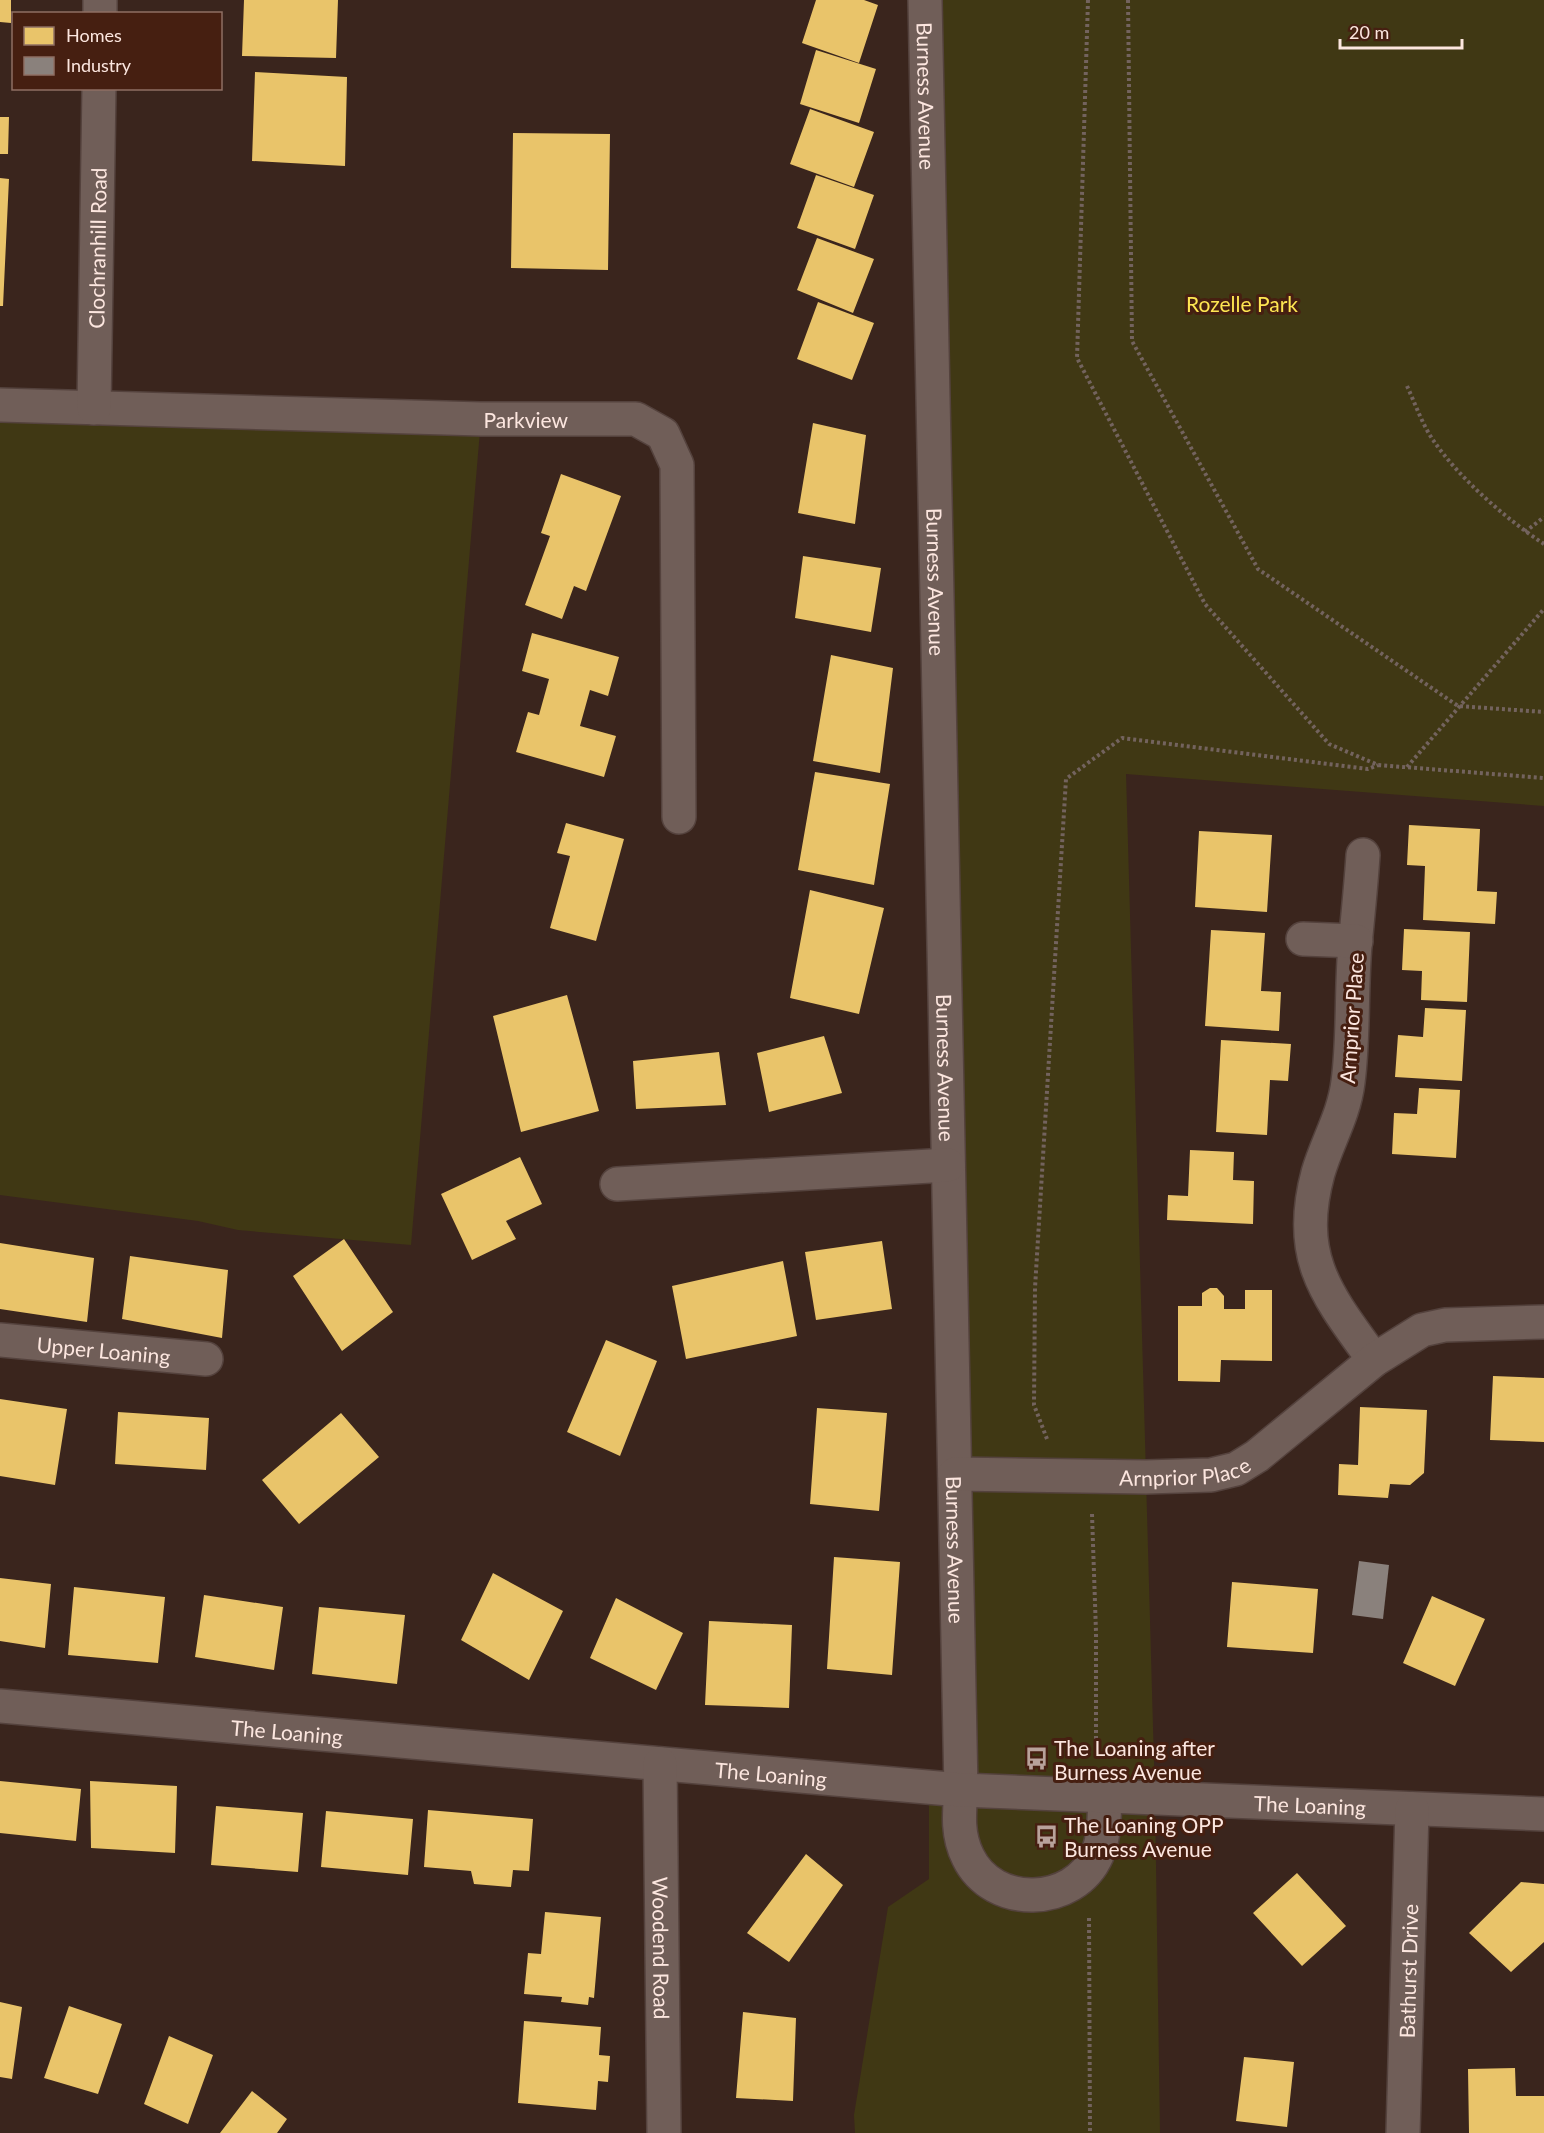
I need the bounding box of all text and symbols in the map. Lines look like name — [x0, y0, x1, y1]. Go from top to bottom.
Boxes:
legend — [12, 12, 222, 90]
scale bar — [1340, 12, 1462, 50]
text: 20 m — [1349, 21, 1389, 43]
street label: Burness Avenue — [913, 22, 941, 170]
text: Homes — [66, 24, 122, 46]
text: Industry — [66, 54, 132, 76]
street label: Clochranhill Road — [83, 167, 110, 329]
park label: Rozelle Park — [1186, 291, 1298, 316]
street label: Parkview — [484, 407, 569, 432]
street label: Burness Avenue — [923, 508, 951, 656]
street label: Arnprior Place — [1334, 952, 1368, 1084]
street label: Burness Avenue — [932, 994, 960, 1142]
street label: Upper Loaning — [36, 1331, 172, 1368]
street label: Arnprior Place — [1119, 1451, 1254, 1490]
street label: Burness Avenue — [942, 1475, 970, 1624]
street label: The Loaning — [230, 1714, 344, 1748]
place label: The Loaning after Burness Avenue — [1054, 1735, 1215, 1784]
bus stop icon: The Loaning after Burness Avenue — [1023, 1746, 1049, 1772]
street label: The Loaning — [714, 1756, 828, 1791]
street label: The Loaning — [1253, 1790, 1367, 1819]
place label: The Loaning OPP Burness Avenue — [1064, 1812, 1224, 1861]
bus stop icon: The Loaning OPP Burness Avenue — [1033, 1823, 1059, 1849]
street label: Woodend Road — [649, 1876, 675, 2019]
street label: Bathurst Drive — [1393, 1904, 1422, 2039]

